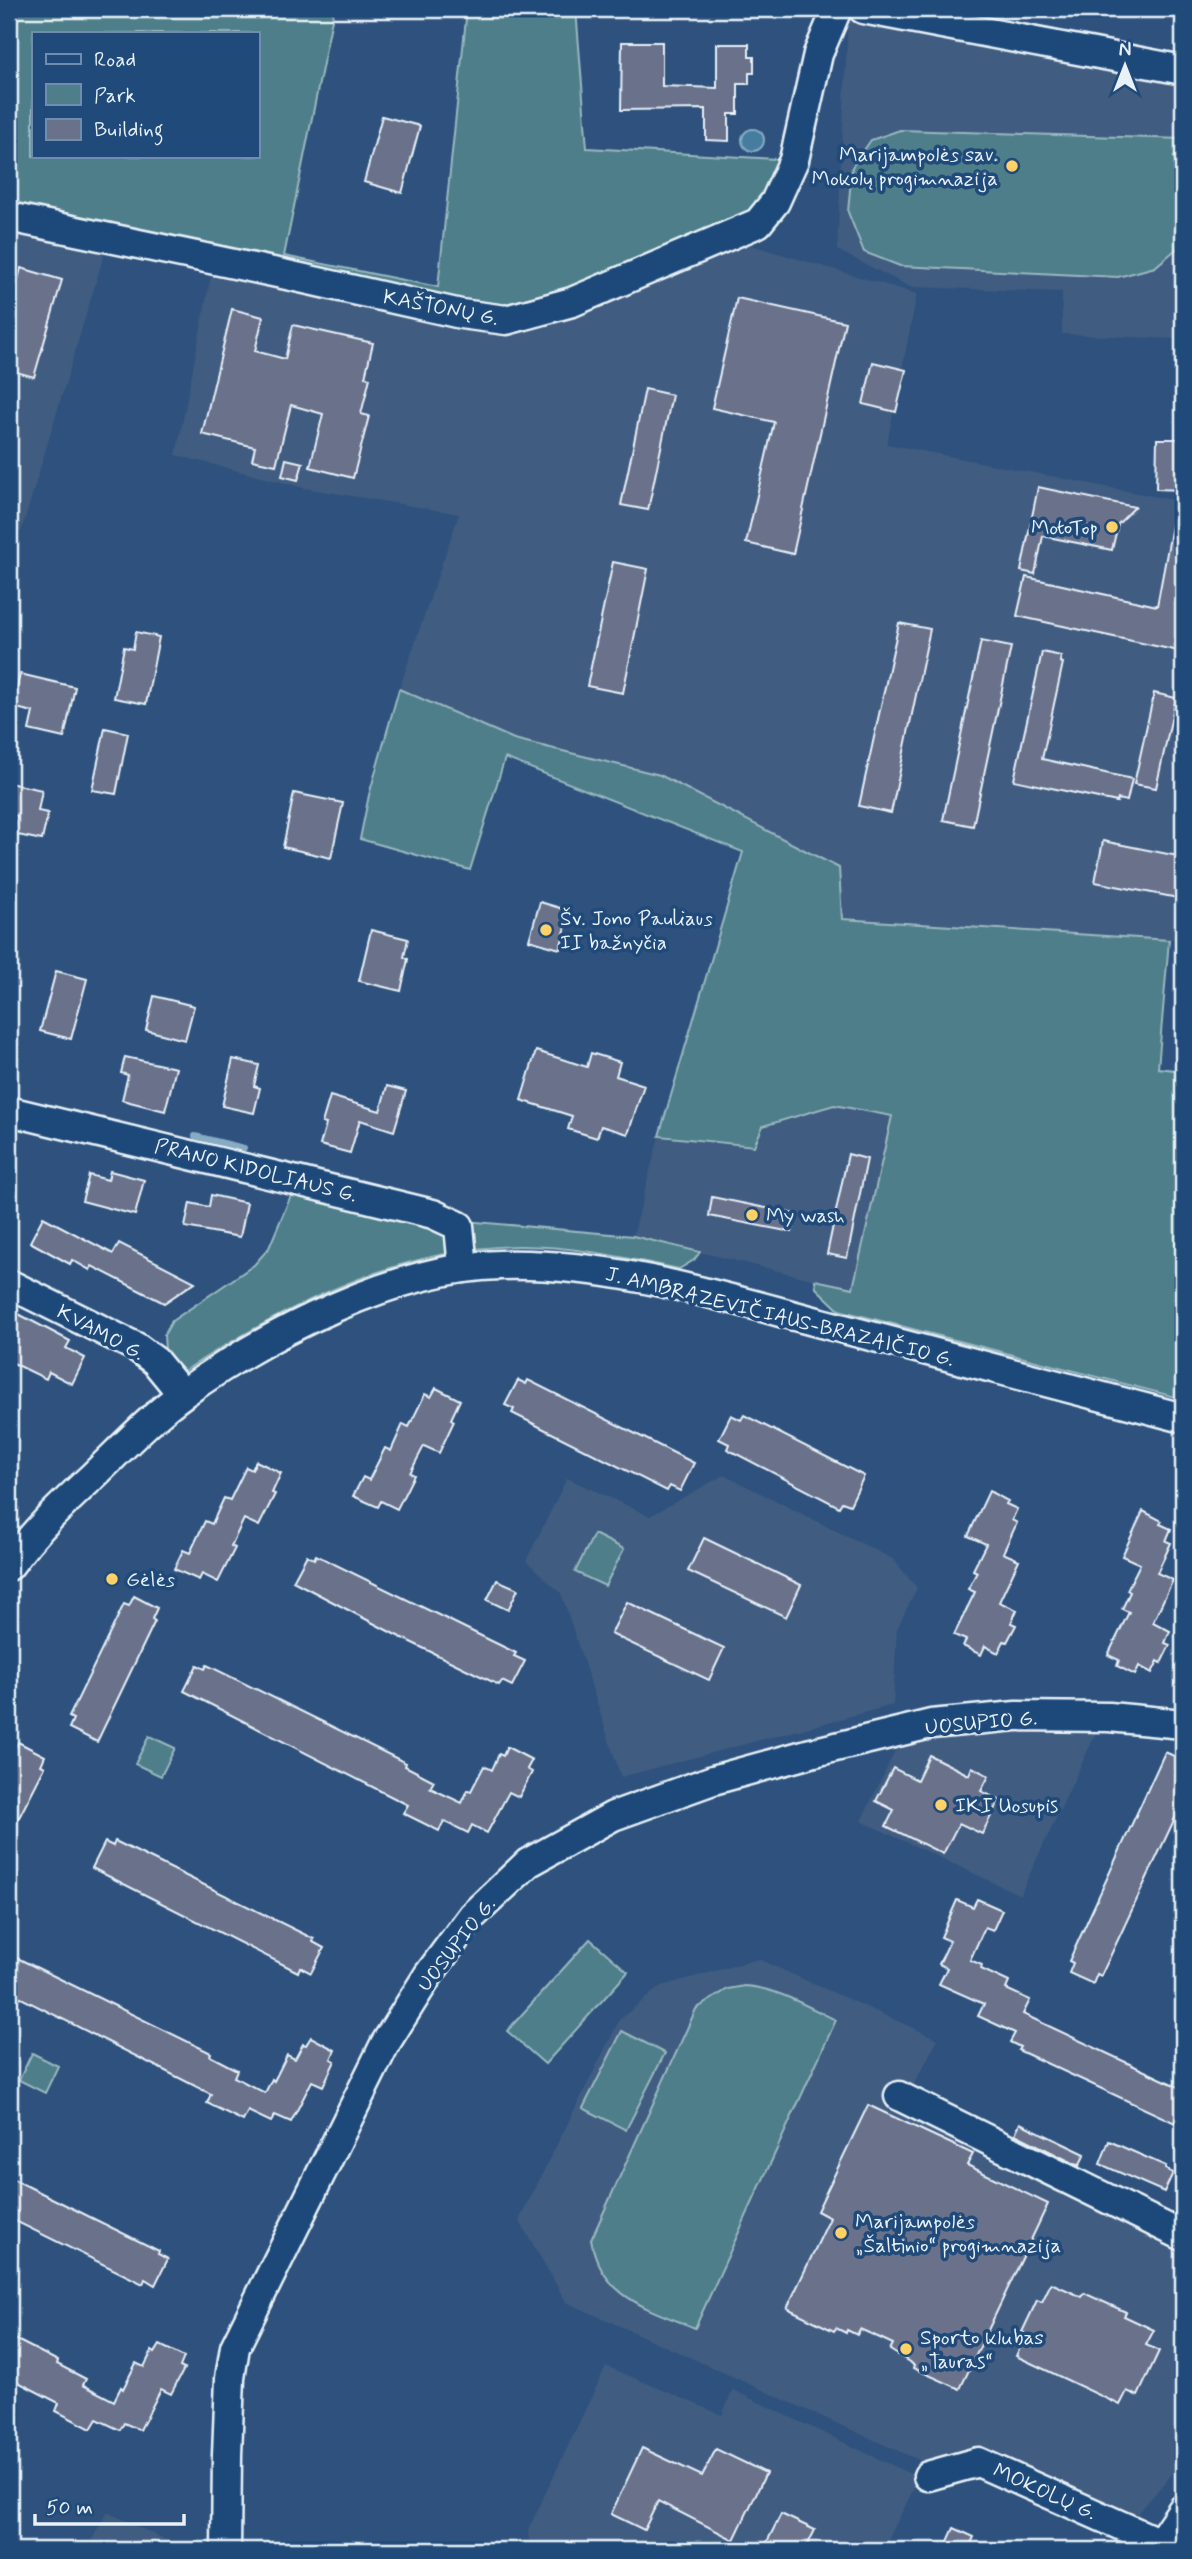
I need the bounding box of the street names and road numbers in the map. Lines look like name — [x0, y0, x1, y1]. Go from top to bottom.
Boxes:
street label: KAŠTONŲ G. — [381, 283, 501, 333]
street label: PRANO KIDOLIAUS G. — [152, 1132, 360, 1210]
street label: J. AMBRAZEVIČIAUS-BRAZAIČIO G. — [603, 1260, 957, 1374]
street label: KVAMO G. — [52, 1298, 149, 1368]
street label: UOSUPIO G. — [924, 1704, 1038, 1742]
street label: UOSUPIO G. — [411, 1892, 502, 1998]
street label: MOKOLŲ G. — [988, 2457, 1101, 2527]

